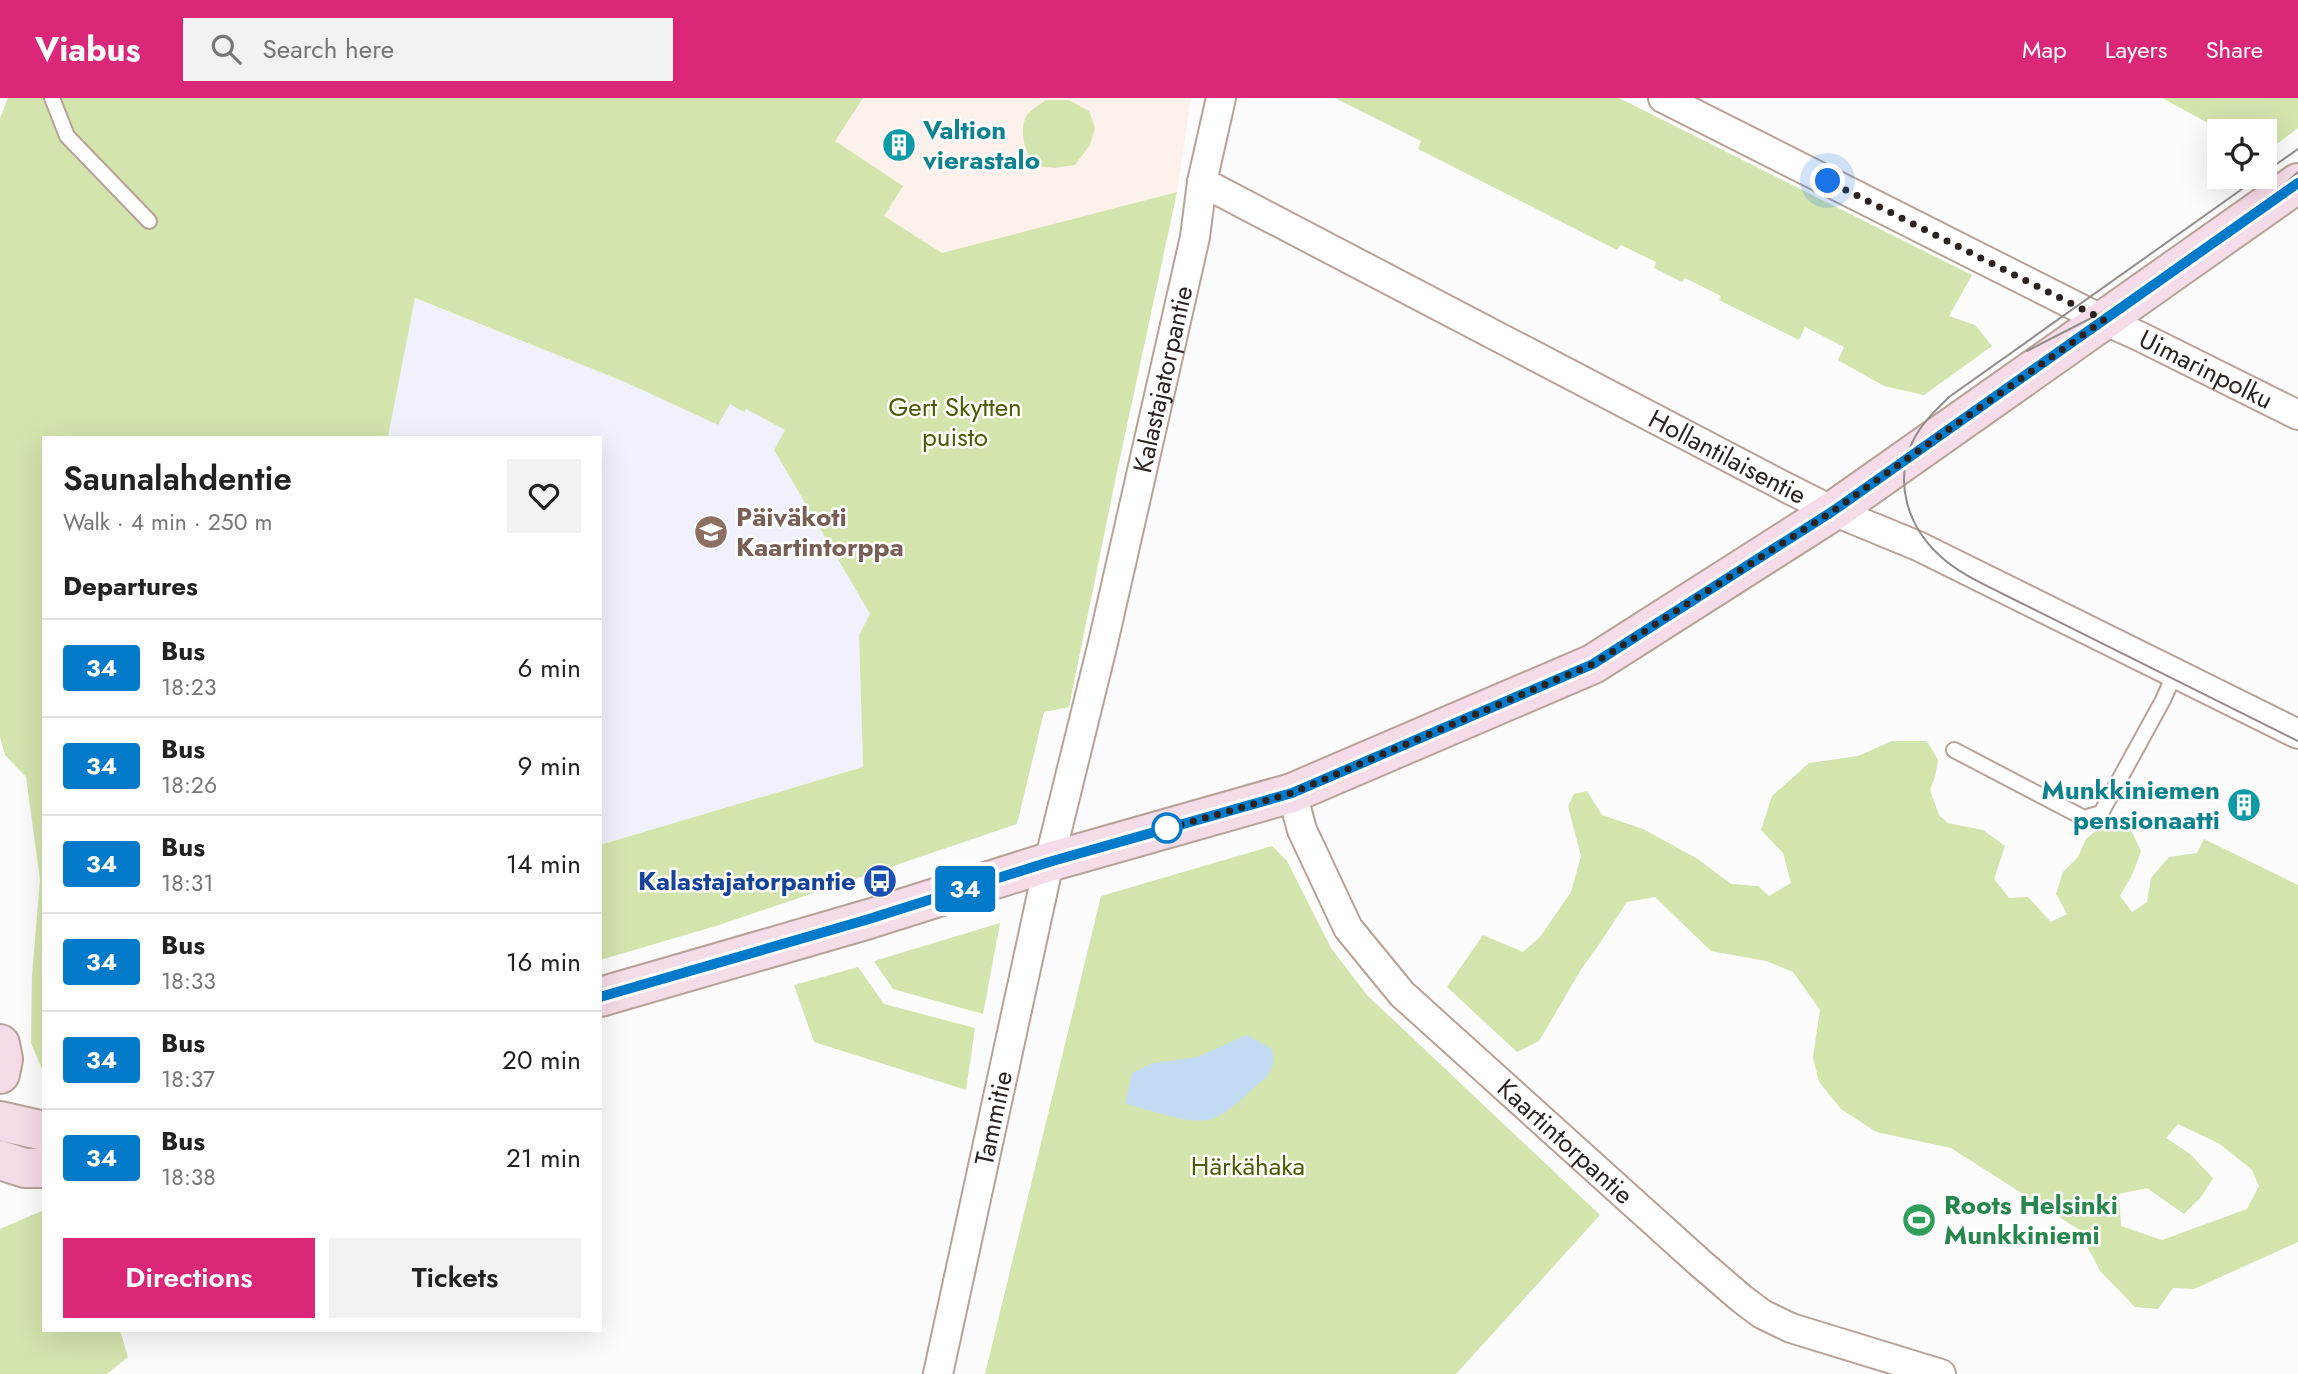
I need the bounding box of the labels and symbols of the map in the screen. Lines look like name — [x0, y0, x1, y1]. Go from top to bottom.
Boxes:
place label: Valtion vierastalo — [922, 111, 1040, 179]
building icon: Valtion vierastalo — [880, 126, 918, 164]
your location — [1810, 163, 1845, 198]
street label: Kalastajatorpantie — [1123, 282, 1202, 476]
street label: Uimarinpolku — [2133, 320, 2279, 419]
park label: Gert Skytten puisto — [888, 388, 1022, 456]
street label: Hollantilaisentie — [1642, 400, 1813, 514]
place label: Päiväkoti Kaartintorppa — [736, 498, 904, 566]
school or university icon: Päiväkoti Kaartintorppa — [692, 513, 730, 551]
place label: Munkkiniemen pensionaatti — [2042, 771, 2220, 839]
building icon: Munkkiniemen pensionaatti — [2225, 786, 2263, 824]
unlabelled marker — [1152, 813, 1182, 843]
place label: Kalastajatorpantie — [638, 862, 856, 900]
bus stop icon: Kalastajatorpantie — [861, 862, 899, 900]
line badge: 34 — [934, 866, 996, 912]
street label: Tammitie — [965, 1067, 1022, 1169]
street label: Kaartintorpantie — [1489, 1070, 1642, 1213]
park label: Härkähaka — [1191, 1147, 1305, 1185]
place label: Roots Helsinki Munkkiniemi — [1944, 1186, 2118, 1254]
sports icon: Roots Helsinki Munkkiniemi — [1900, 1201, 1938, 1239]

